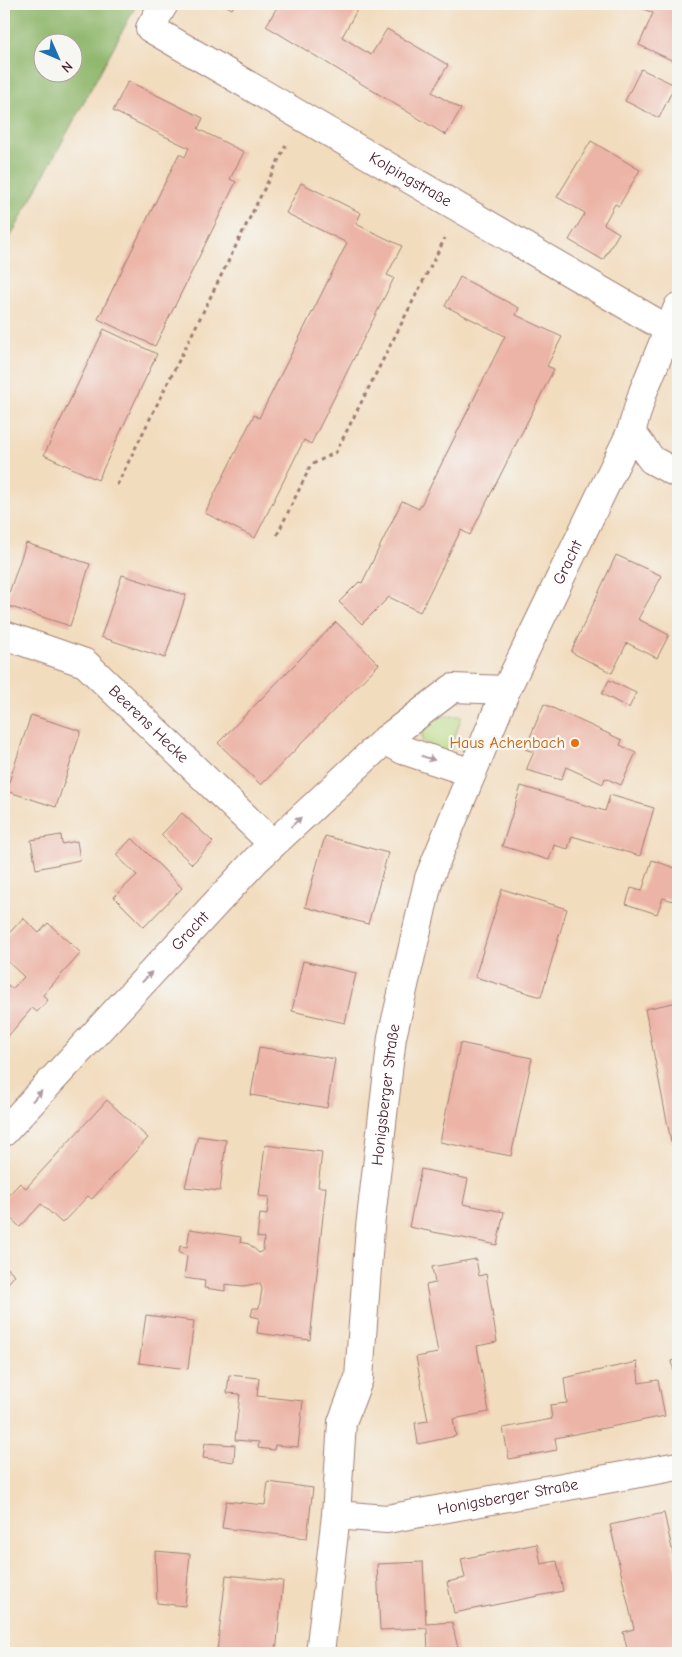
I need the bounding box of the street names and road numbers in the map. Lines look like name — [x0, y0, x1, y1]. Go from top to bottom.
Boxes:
street label: Kolpingstraße — [366, 148, 455, 211]
street label: Gracht — [549, 537, 586, 587]
street label: Beerens Hecke — [105, 682, 192, 767]
street label: Gracht — [168, 907, 213, 954]
street label: Honigsberger Straße — [368, 1022, 404, 1166]
street label: Honigsberger Straße — [436, 1475, 580, 1519]

